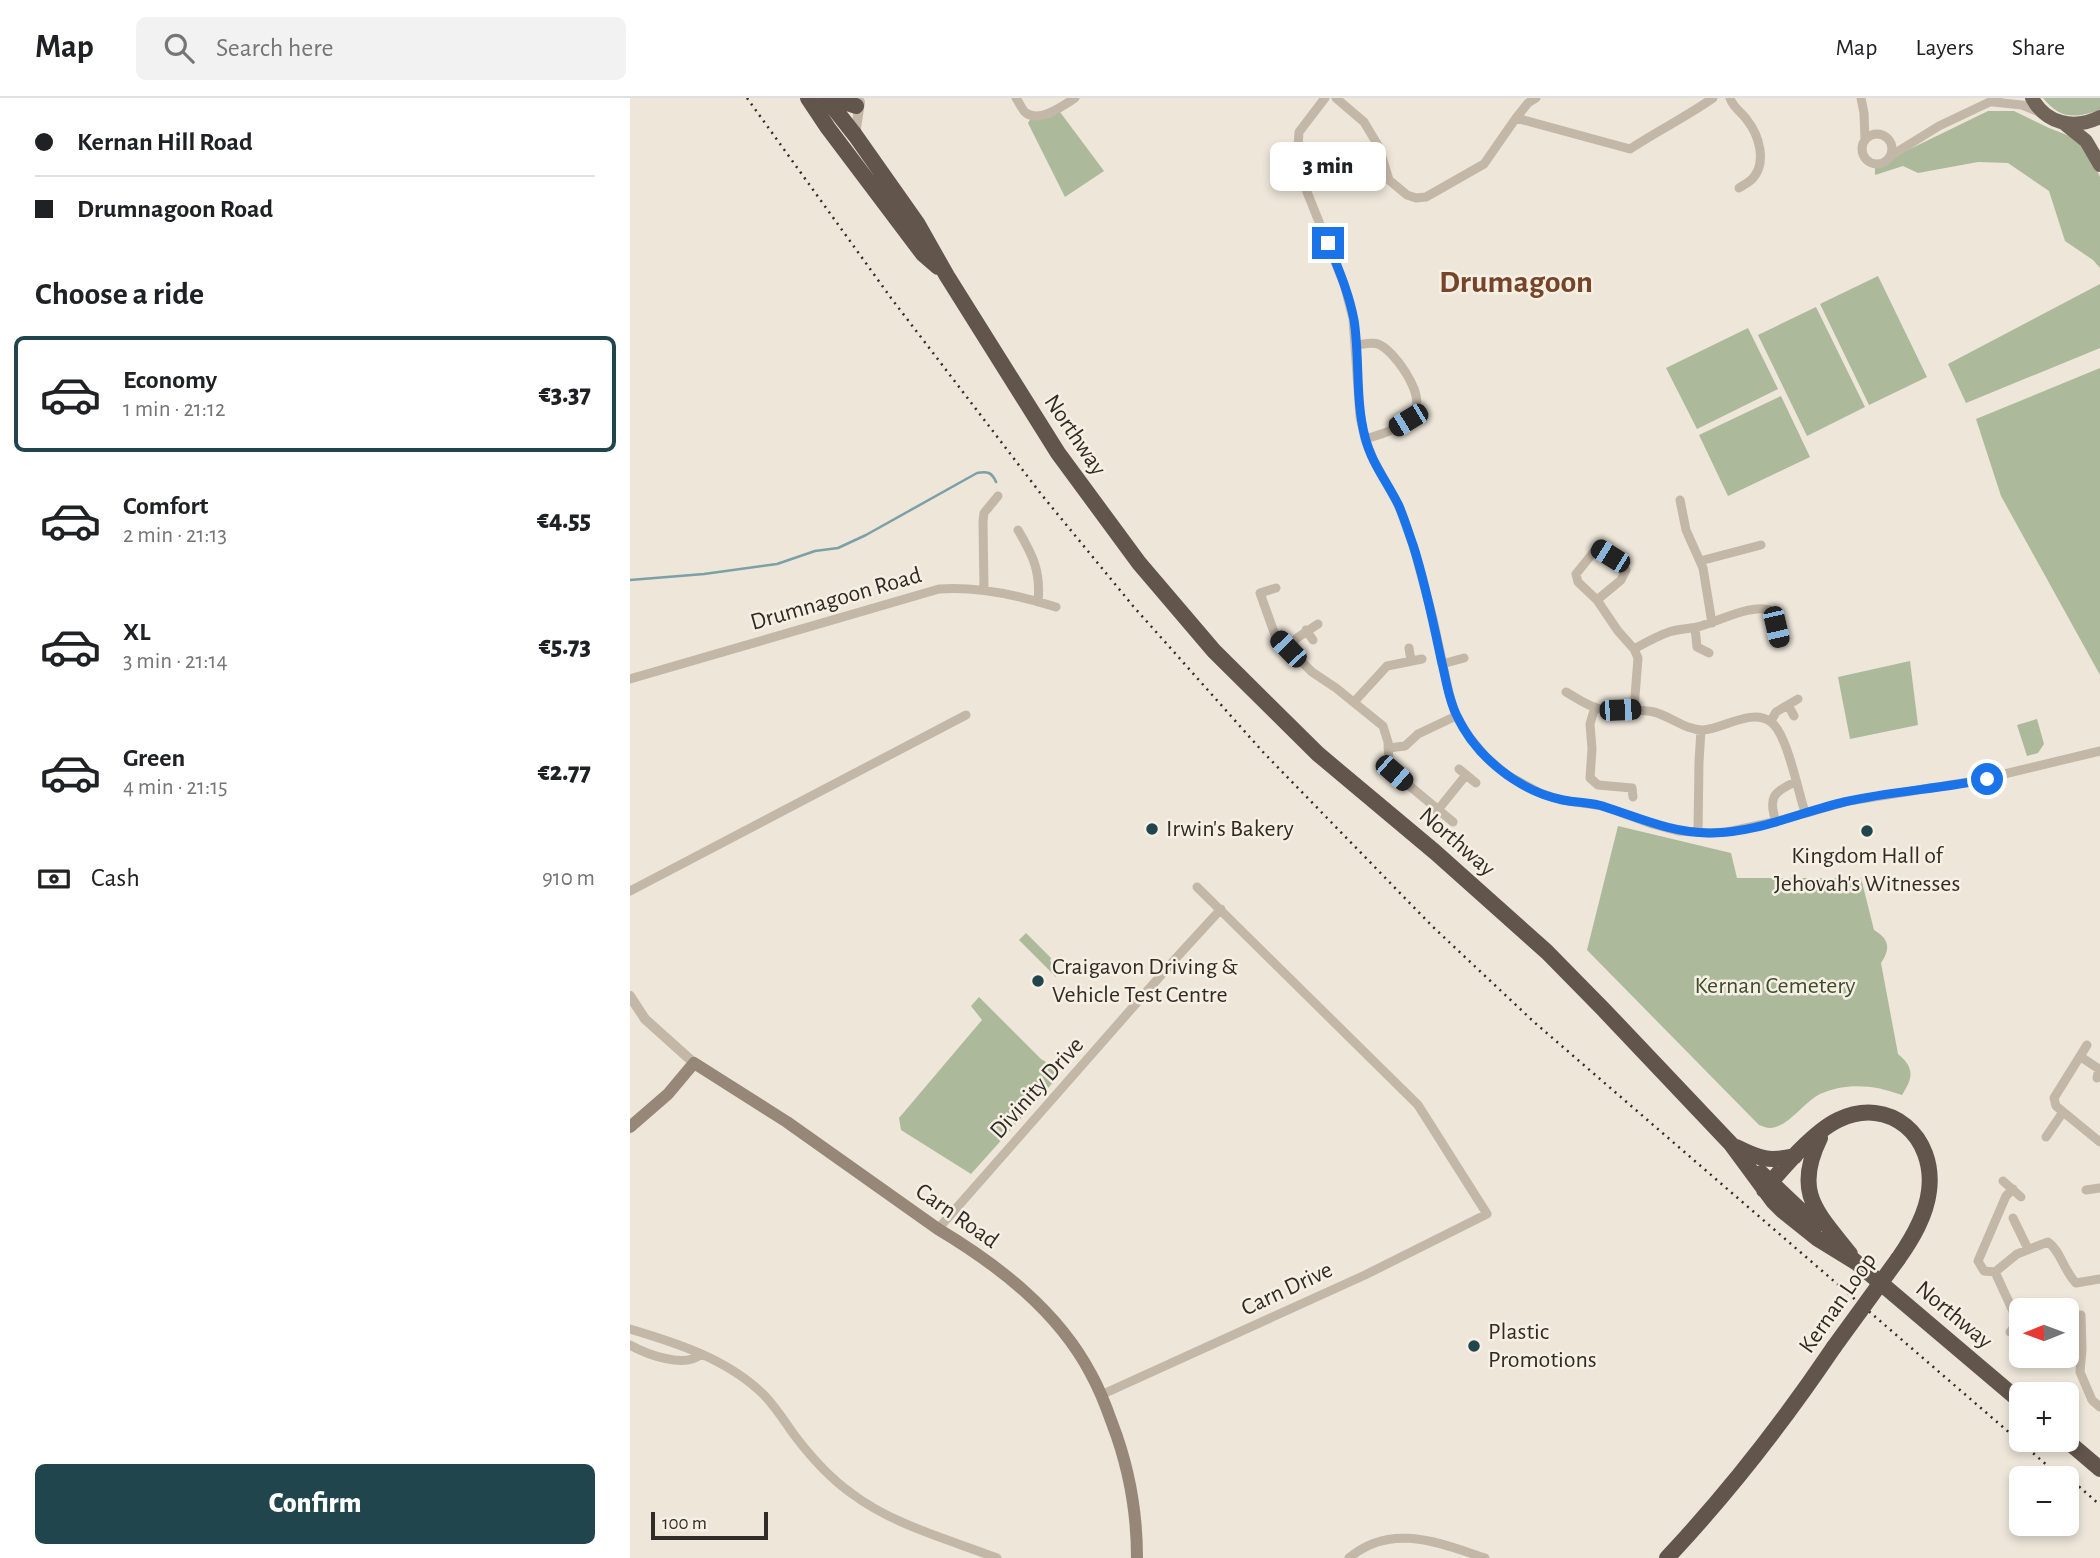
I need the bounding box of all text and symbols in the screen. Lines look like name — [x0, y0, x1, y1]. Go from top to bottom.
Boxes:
search box — [136, 17, 626, 80]
icon: search — [160, 29, 198, 67]
text: Map — [35, 31, 94, 64]
text: Search here — [216, 35, 334, 61]
text: Map — [1835, 36, 1877, 60]
text: Layers — [1915, 36, 1974, 60]
text: Share — [2012, 36, 2065, 60]
text: Kernan Hill Road — [77, 129, 253, 155]
callout: 3 min — [1270, 142, 1386, 190]
text: 3 min — [1303, 155, 1353, 178]
text: Drumnagoon Road — [77, 196, 273, 222]
route end — [1312, 227, 1344, 259]
district label: Drumagoon — [1439, 266, 1593, 298]
text: Choose a ride — [35, 278, 204, 310]
icon: car — [39, 363, 102, 426]
text: Economy — [123, 367, 217, 393]
text: €3.37 — [539, 381, 591, 407]
street label: Northway — [1039, 390, 1111, 480]
text: 1 min · 21:12 — [123, 398, 225, 421]
car — [1385, 400, 1432, 440]
icon: car — [39, 489, 102, 552]
text: Comfort — [123, 493, 208, 519]
text: €4.55 — [537, 507, 591, 533]
text: 2 min · 21:13 — [123, 524, 227, 547]
car — [1587, 536, 1634, 576]
street label: Drumnagoon Road — [748, 563, 924, 635]
car — [1762, 604, 1791, 650]
icon: car — [39, 615, 102, 678]
text: XL — [123, 619, 150, 645]
car — [1266, 627, 1311, 671]
text: €5.73 — [539, 633, 591, 659]
text: 3 min · 21:14 — [123, 650, 228, 673]
car — [1599, 699, 1642, 721]
icon: car — [39, 741, 102, 804]
text: Green — [123, 745, 185, 771]
car — [1372, 751, 1417, 795]
text: €2.77 — [538, 759, 591, 785]
route start — [1971, 763, 2003, 795]
text: 4 min · 21:15 — [123, 776, 228, 799]
street label: Northway — [1415, 803, 1499, 881]
place label: Irwin's Bakery — [1166, 817, 1294, 841]
marker: Irwin's Bakery — [1144, 821, 1160, 837]
marker: Kingdom Hall of Jehovah's Witnesses — [1859, 823, 1875, 839]
place label: Kingdom Hall of Jehovah's Witnesses — [1774, 844, 1960, 896]
icon: cash — [35, 860, 73, 898]
text: Cash — [91, 865, 140, 891]
text: 910 m — [542, 867, 595, 890]
place label: Craigavon Driving & Vehicle Test Centre — [1052, 955, 1238, 1007]
marker: Craigavon Driving & Vehicle Test Centre — [1030, 973, 1046, 989]
park label: Kernan Cemetery — [1695, 974, 1855, 998]
street label: Divinity Drive — [986, 1033, 1088, 1143]
street label: Carn Road — [911, 1179, 1003, 1253]
street label: Kernan Loop — [1795, 1248, 1881, 1358]
street label: Carn Drive — [1238, 1258, 1336, 1320]
street label: Northway — [1911, 1276, 1997, 1354]
north arrow — [2009, 1298, 2079, 1368]
map controls — [2009, 1298, 2079, 1536]
place label: Plastic Promotions — [1488, 1320, 1597, 1372]
marker: Plastic Promotions — [1466, 1338, 1482, 1354]
button: + — [2009, 1382, 2079, 1452]
button: Confirm — [35, 1464, 595, 1544]
button: − — [2009, 1466, 2079, 1536]
scale bar — [651, 1509, 768, 1541]
text: 100 m — [662, 1514, 707, 1533]

